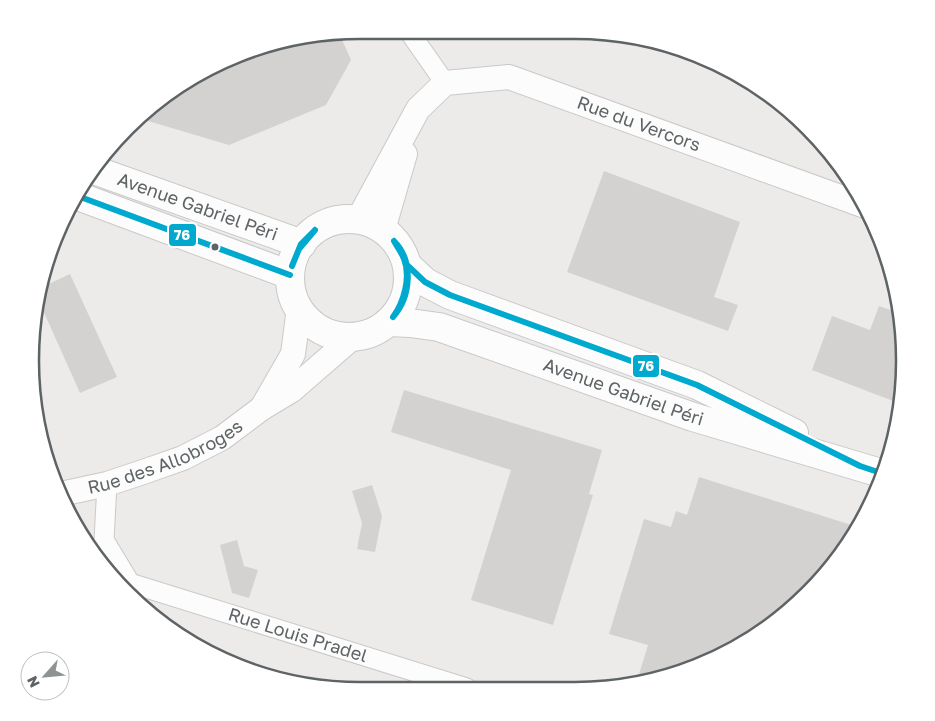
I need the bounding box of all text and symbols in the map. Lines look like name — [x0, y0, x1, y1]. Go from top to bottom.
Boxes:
street label: Rue du Vercors — [574, 91, 704, 156]
street label: Avenue Gabriel Péri — [115, 167, 281, 245]
line badge: 76 — [168, 223, 197, 247]
text: 76 — [174, 226, 190, 243]
unlabelled marker — [210, 242, 220, 252]
street label: Avenue Gabriel Péri — [541, 353, 707, 430]
line badge: 76 — [632, 354, 660, 378]
text: 76 — [638, 357, 654, 374]
street label: Rue des Allobroges — [85, 414, 247, 498]
street label: Rue Louis Pradel — [226, 602, 370, 666]
north arrow — [20, 651, 70, 701]
text: N — [23, 674, 43, 691]

